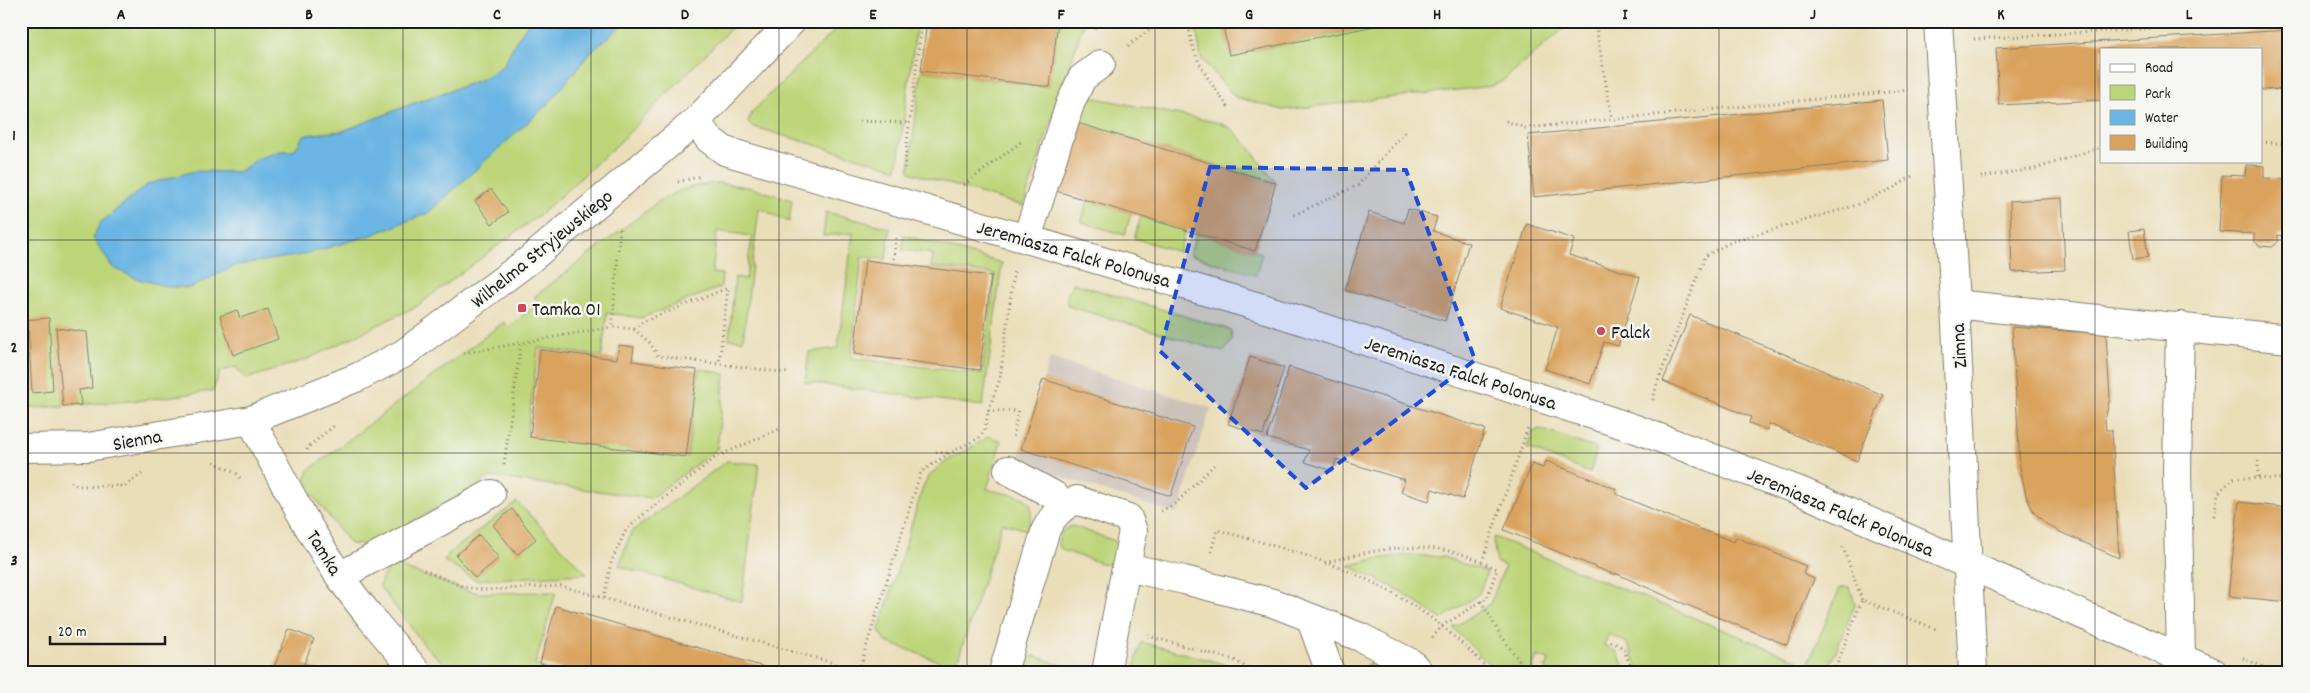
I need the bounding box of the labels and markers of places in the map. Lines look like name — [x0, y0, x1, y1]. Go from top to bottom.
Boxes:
place label: Tamka 01 — [532, 297, 601, 325]
marker: Tamka 01 — [516, 302, 528, 314]
place label: Falck — [1611, 320, 1650, 348]
marker: Falck — [1595, 325, 1607, 337]

